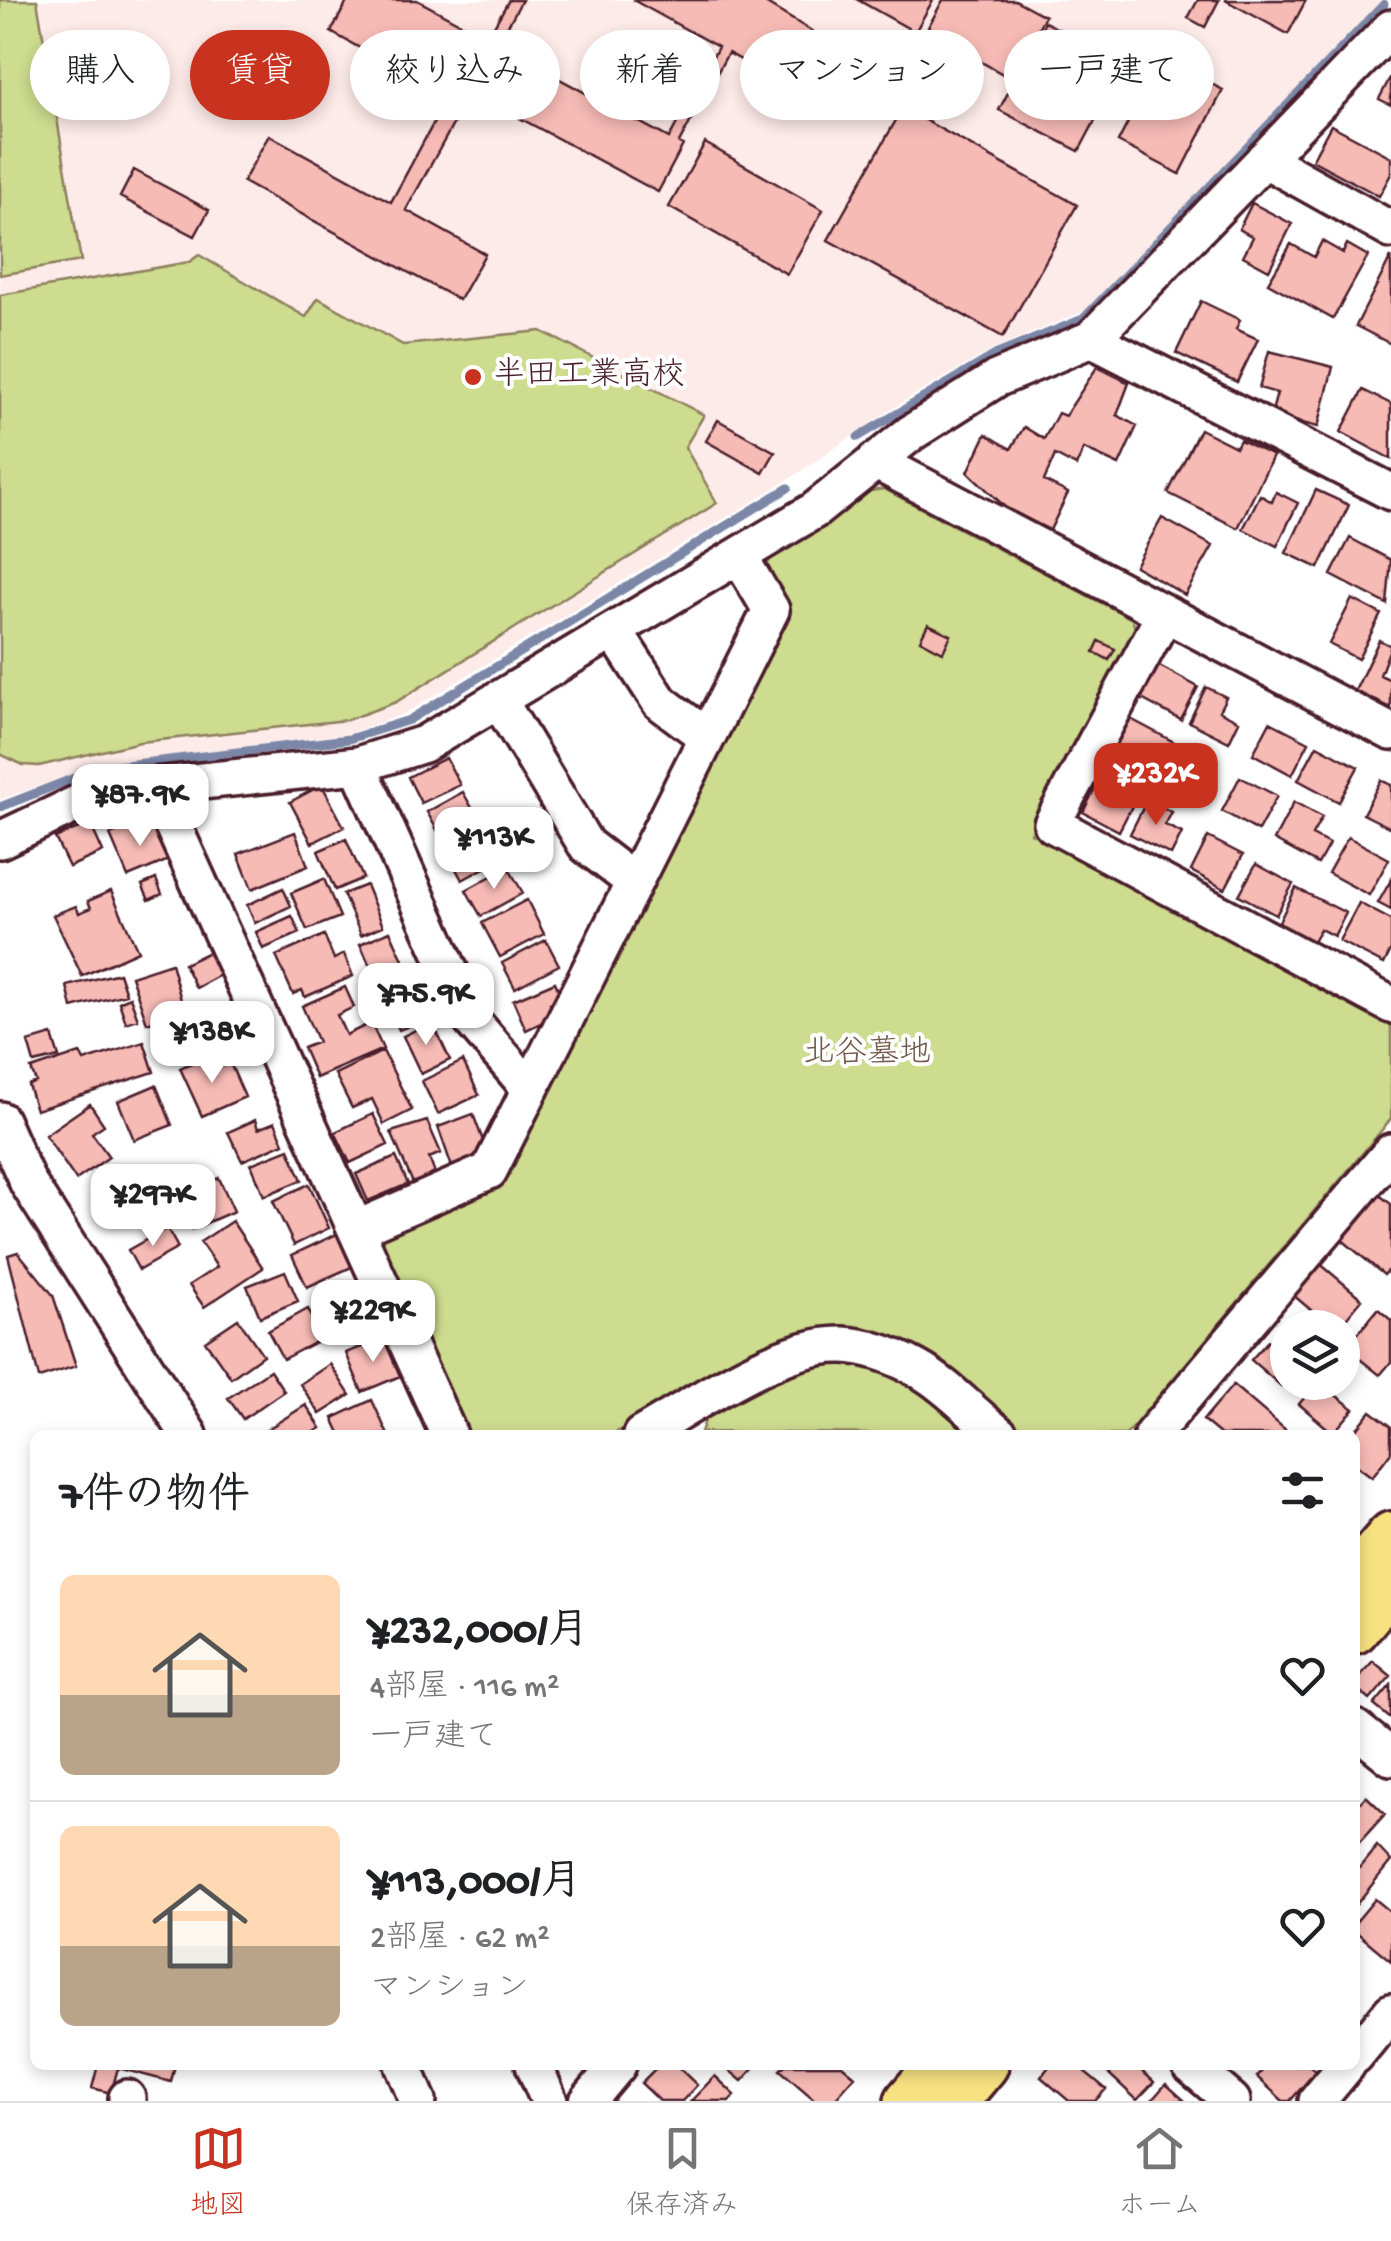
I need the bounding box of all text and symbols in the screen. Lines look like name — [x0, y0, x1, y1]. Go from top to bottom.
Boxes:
chip: 購入 — [30, 30, 170, 120]
chip: 賃貸 — [190, 30, 330, 120]
chip: 絞り込み — [350, 30, 560, 120]
chip: 新着 — [580, 30, 720, 120]
chip: マンション — [740, 30, 984, 120]
chip: 一戸建て — [1004, 30, 1214, 120]
place label: 半田工業高校 — [493, 357, 685, 396]
marker: 半田工業高校 — [462, 366, 484, 388]
pin: ¥232K — [1086, 743, 1226, 828]
text: ¥232K — [1116, 756, 1196, 794]
pin: ¥87.9K — [59, 764, 221, 849]
text: ¥87.9K — [94, 777, 186, 815]
pin: ¥113K — [424, 807, 564, 892]
text: ¥113K — [457, 820, 531, 858]
pin: ¥75.9K — [345, 963, 507, 1048]
text: ¥75.9K — [380, 976, 472, 1014]
pin: ¥138K — [142, 1001, 282, 1086]
text: ¥138K — [172, 1014, 252, 1052]
park label: 北谷墓地 — [803, 1034, 931, 1074]
pin: ¥297K — [83, 1164, 223, 1249]
text: ¥297K — [113, 1177, 193, 1215]
pin: ¥229K — [303, 1280, 443, 1365]
text: ¥229K — [333, 1293, 413, 1331]
map controls — [1270, 1310, 1360, 1400]
button: layers — [1270, 1310, 1360, 1400]
icon: filters — [1275, 1463, 1330, 1518]
text: 7件の物件 — [60, 1474, 250, 1523]
text: ¥232,000/月 — [370, 1609, 589, 1658]
icon: home — [140, 1615, 260, 1735]
icon: heart — [1275, 1648, 1330, 1703]
text: 4部屋 · 116 m² — [370, 1670, 559, 1708]
text: 一戸建て — [370, 1720, 498, 1758]
text: ¥113,000/月 — [370, 1860, 582, 1909]
icon: home — [140, 1866, 260, 1986]
icon: heart — [1275, 1899, 1330, 1954]
text: 2部屋 · 62 m² — [370, 1921, 550, 1959]
text: マンション — [370, 1971, 529, 2009]
tab: 地図 — [190, 2121, 246, 2224]
tab: 保存済み — [626, 2121, 738, 2224]
tab: ホーム — [1118, 2121, 1201, 2224]

